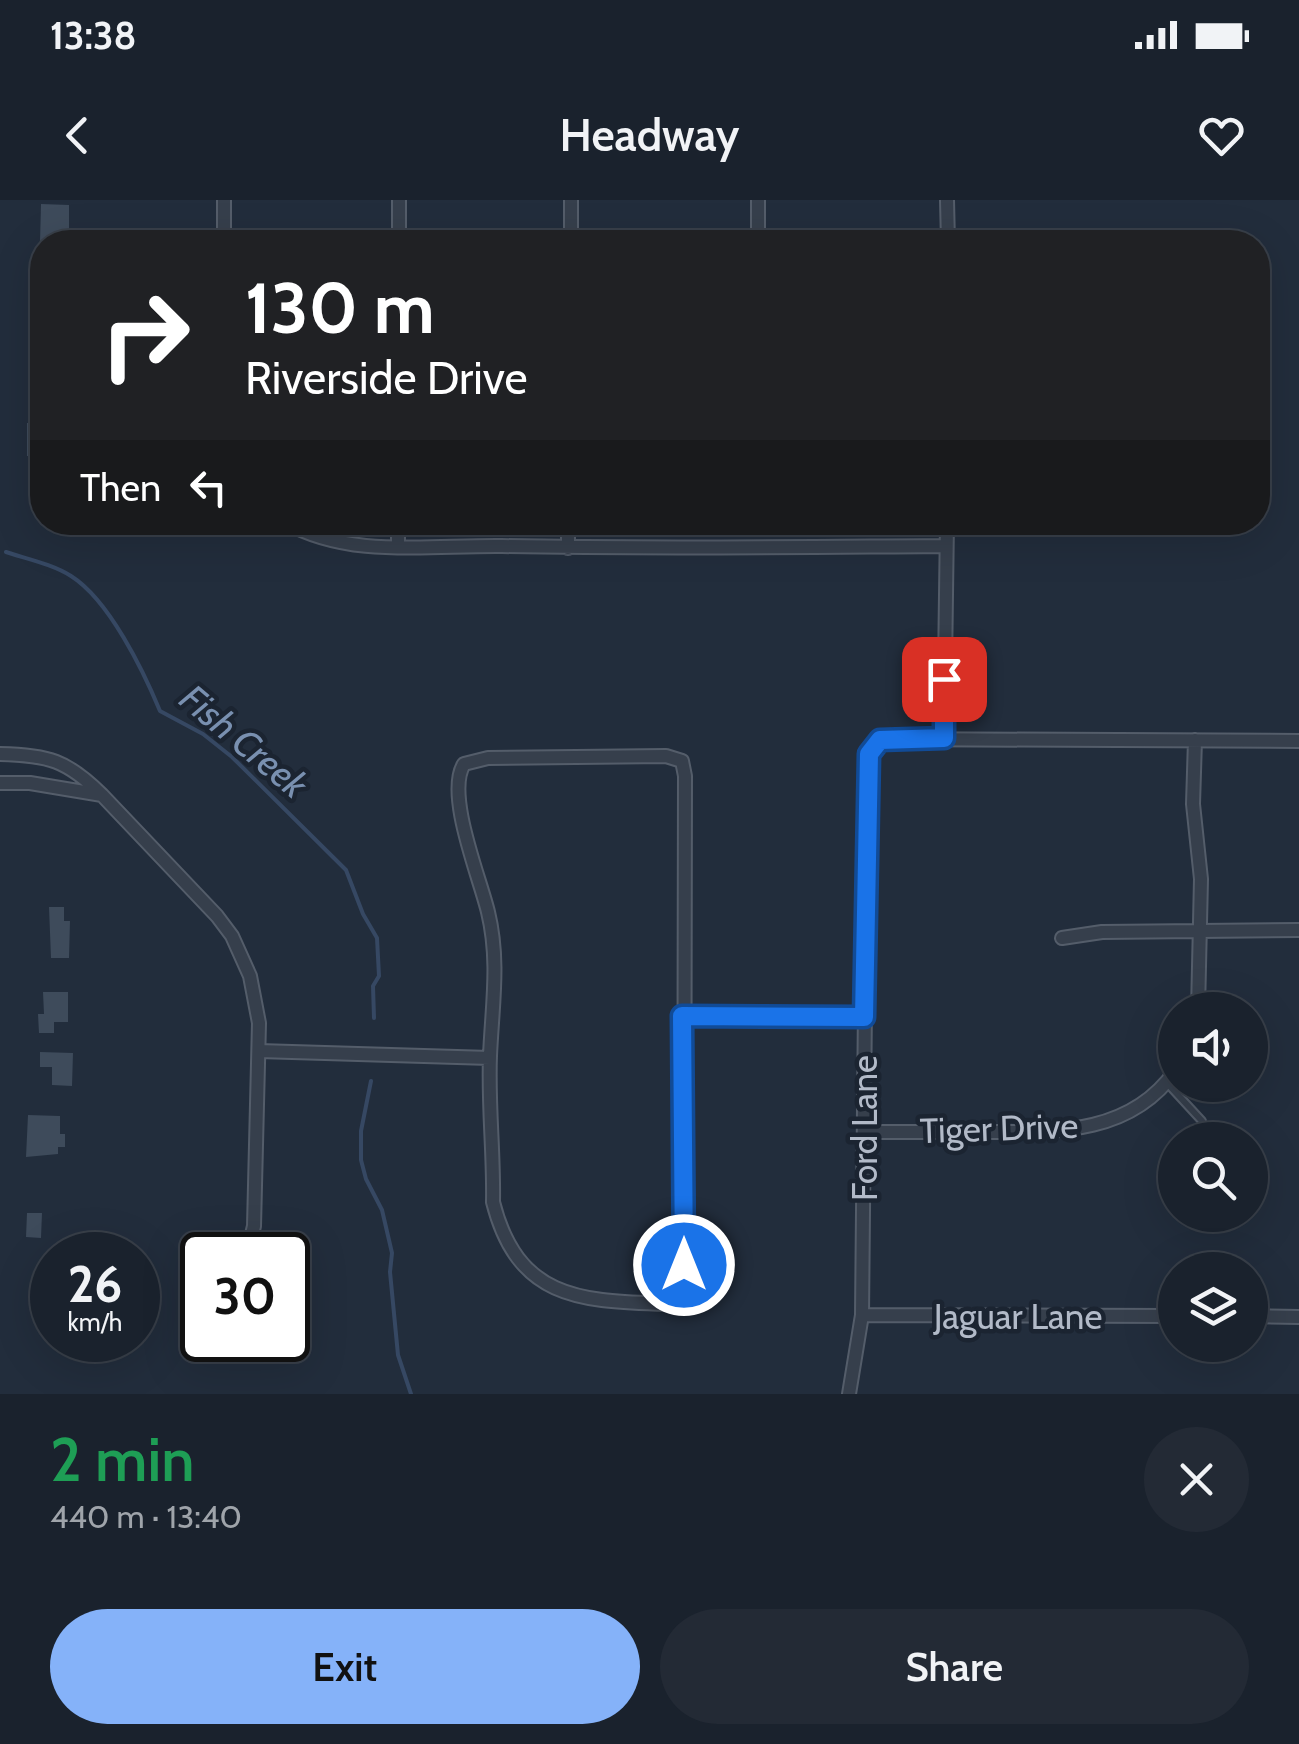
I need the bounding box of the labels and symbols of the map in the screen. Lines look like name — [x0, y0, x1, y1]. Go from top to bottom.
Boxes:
pin — [902, 637, 987, 722]
water label: Fish Creek — [171, 674, 319, 809]
street label: Ford Lane — [843, 1055, 886, 1201]
street label: Tiger Drive — [919, 1104, 1079, 1152]
position arrow — [632, 1213, 736, 1317]
speed limit sign: 30 — [180, 1232, 310, 1362]
street label: Jaguar Lane — [933, 1295, 1102, 1338]

